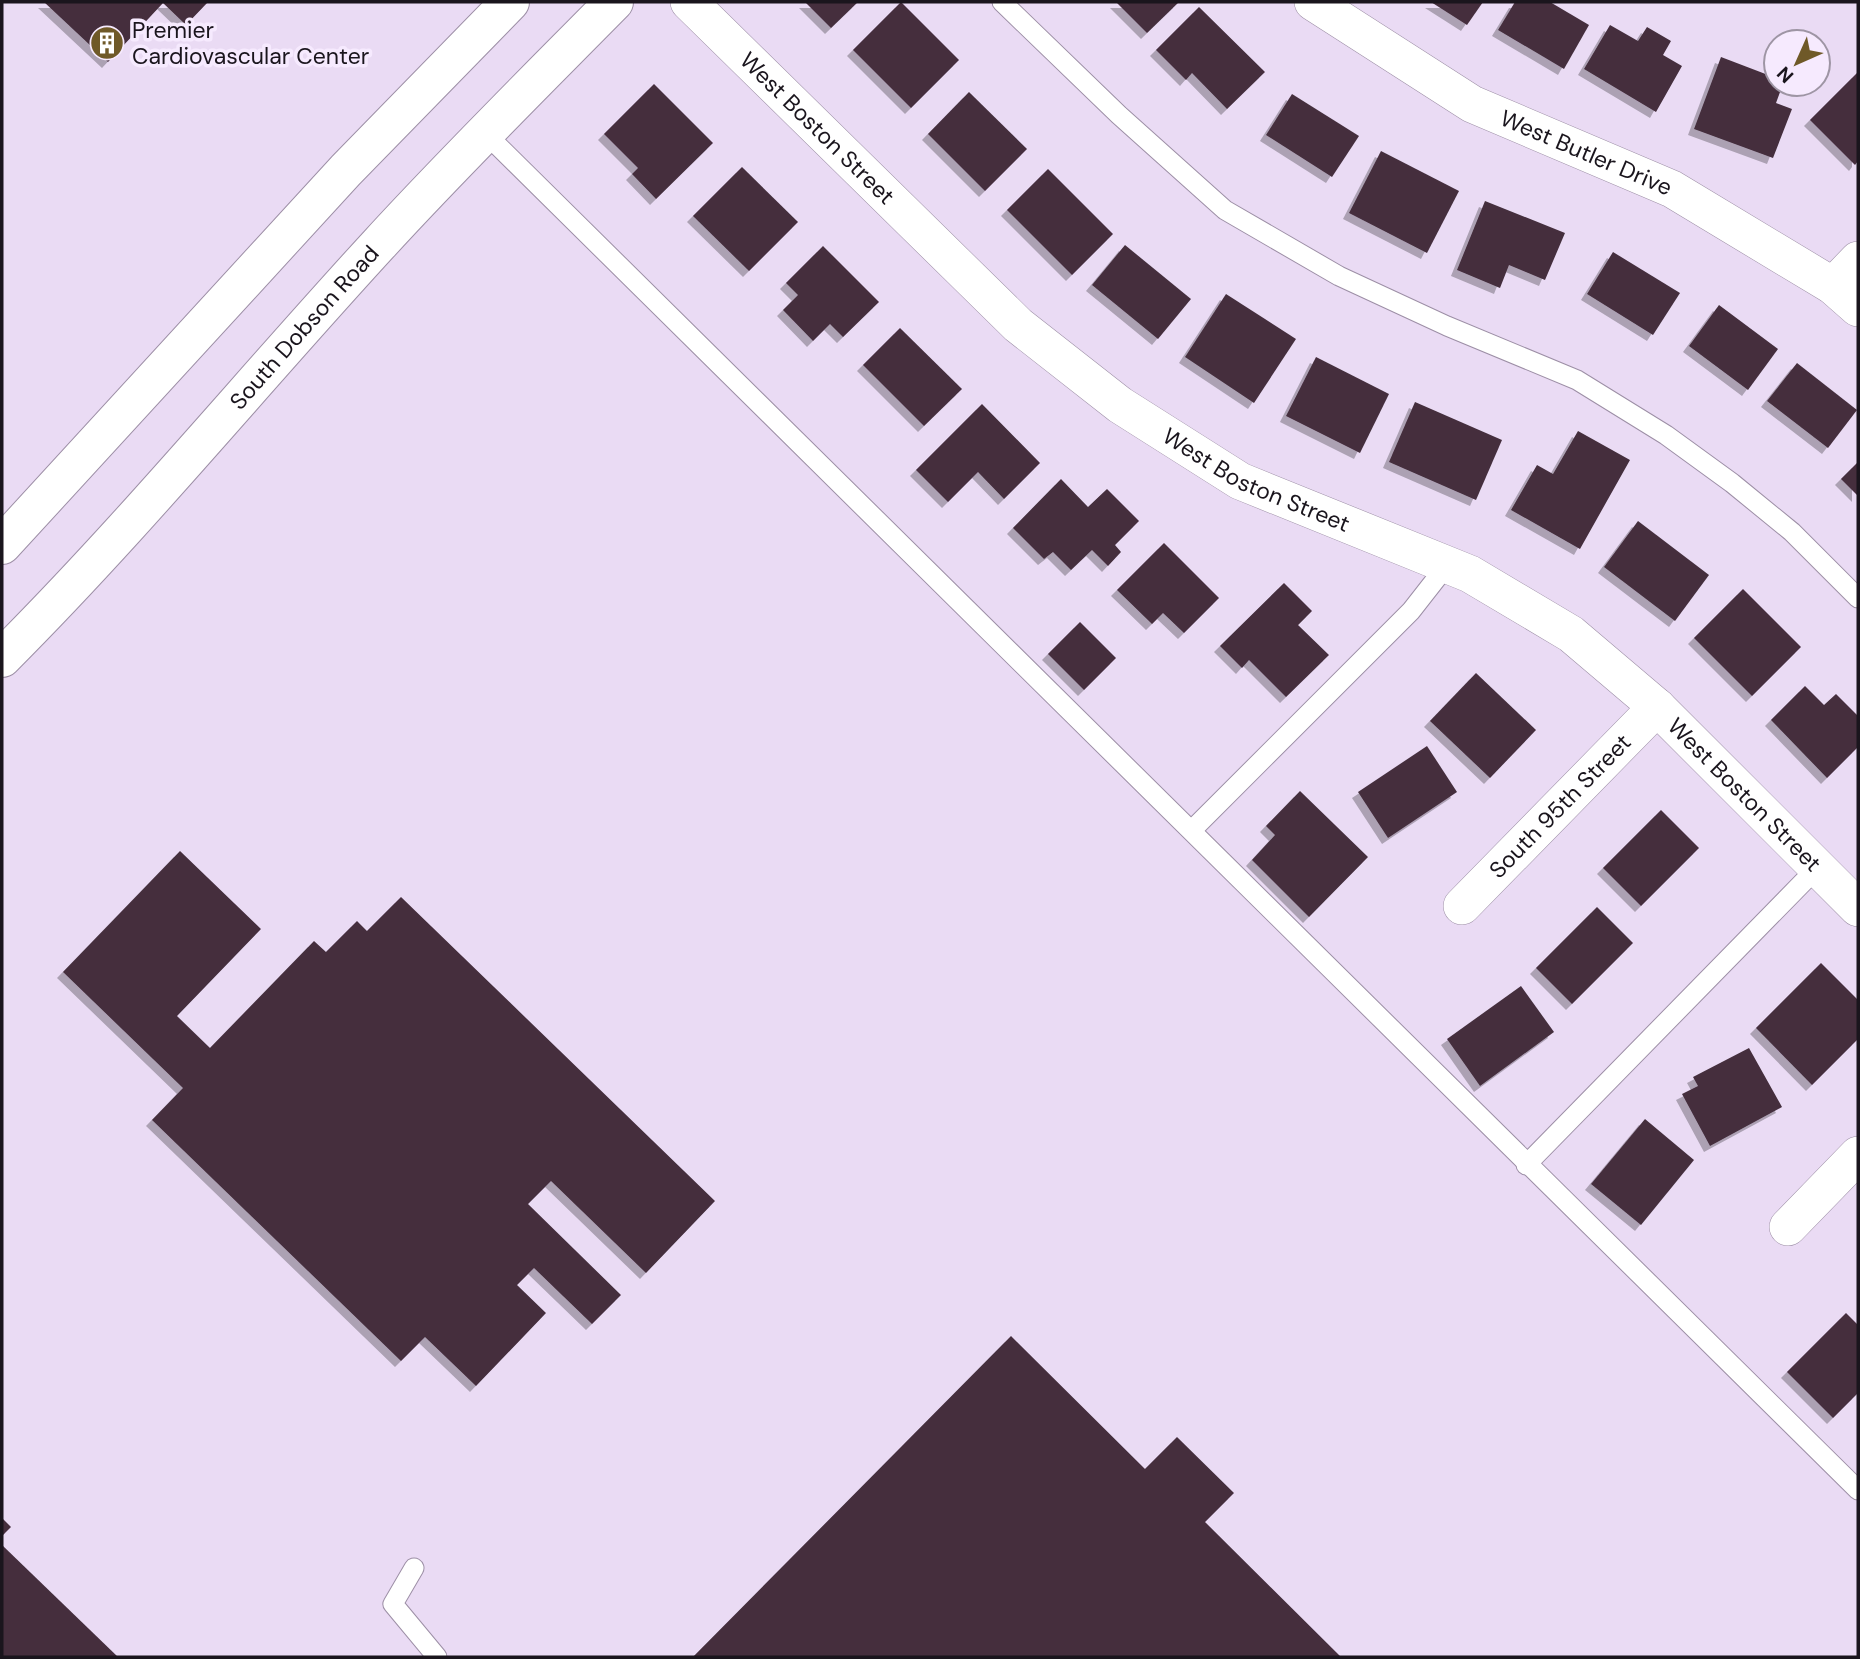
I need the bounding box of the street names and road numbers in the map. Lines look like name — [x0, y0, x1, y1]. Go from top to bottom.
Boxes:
street label: West Boston Street — [733, 45, 901, 211]
street label: West Butler Drive — [1496, 103, 1677, 202]
street label: South Dobson Road — [223, 239, 385, 416]
street label: West Boston Street — [1157, 421, 1354, 539]
street label: West Boston Street — [1661, 711, 1828, 878]
street label: South 95th Street — [1483, 727, 1637, 885]

